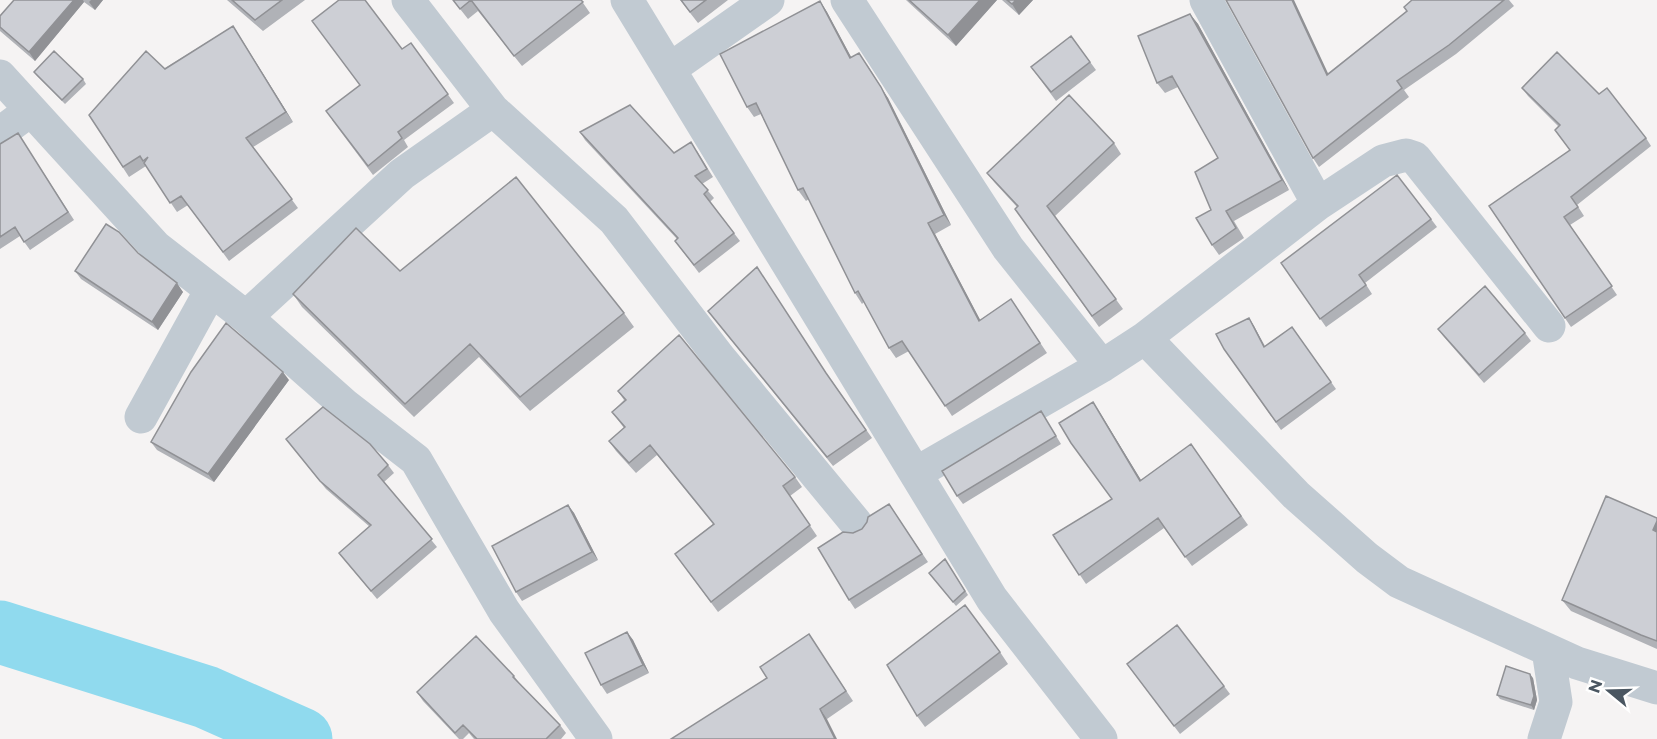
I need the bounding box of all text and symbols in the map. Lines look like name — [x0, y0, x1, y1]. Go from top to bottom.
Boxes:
north arrow — [1579, 661, 1639, 721]
text: N — [1584, 677, 1606, 695]

